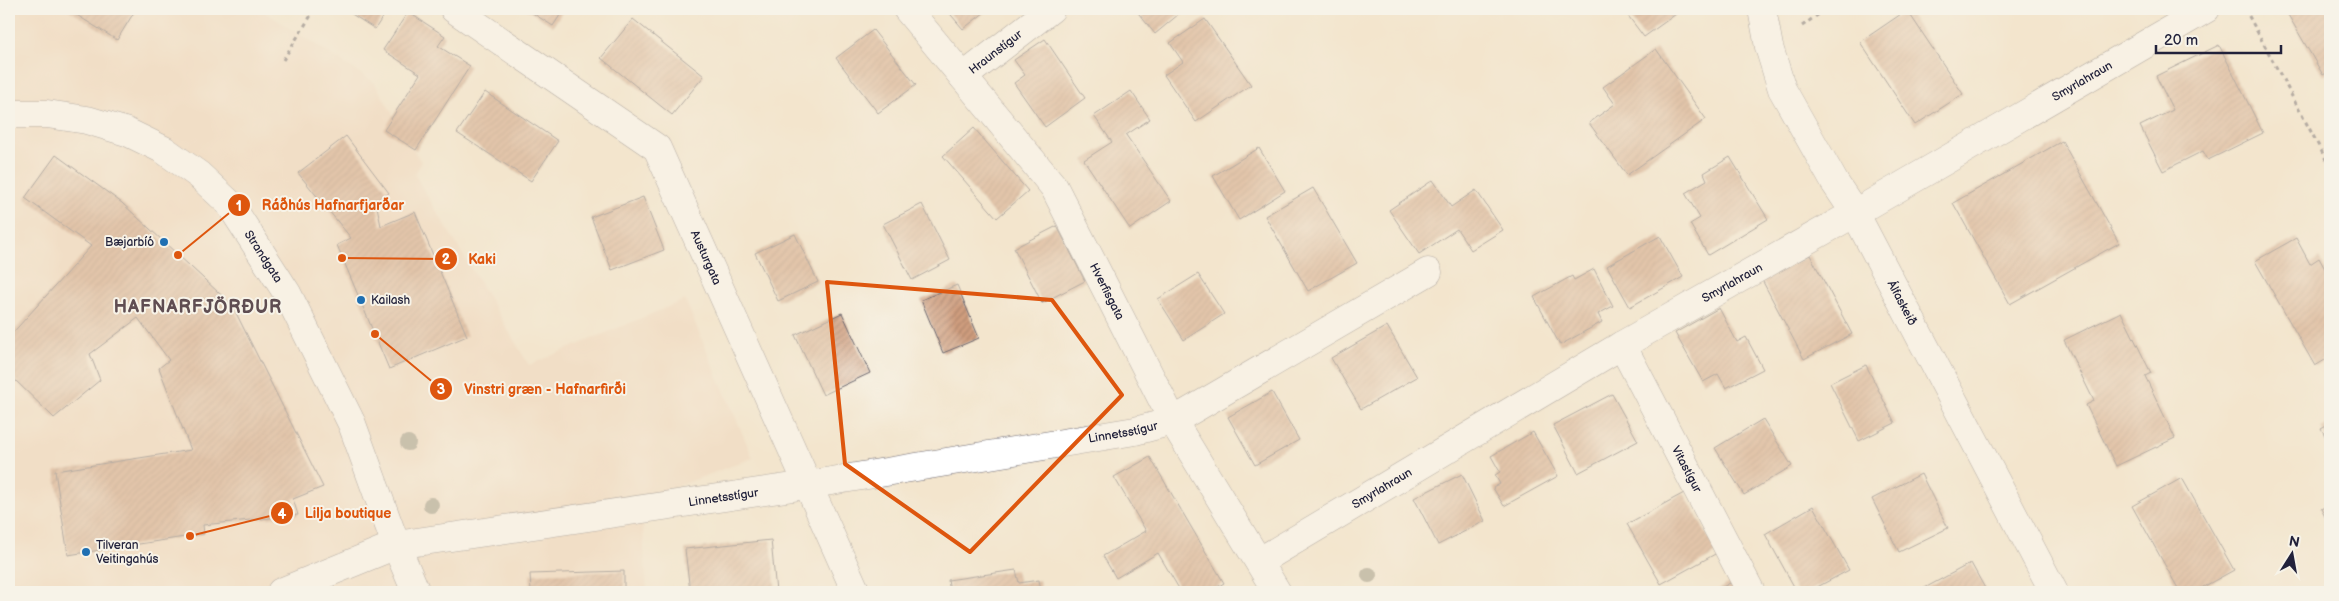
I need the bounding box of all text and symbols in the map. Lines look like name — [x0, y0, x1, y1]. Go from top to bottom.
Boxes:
scale bar — [2156, 22, 2282, 54]
street label: Hraunstígur — [966, 27, 1026, 78]
text: 20 m — [2164, 31, 2198, 50]
street label: Smyrlahraun — [2049, 58, 2115, 105]
callout: Ráðhús Hafnarfjarðar — [227, 191, 414, 220]
text: 1 — [236, 197, 242, 216]
text: Ráðhús Hafnarfjarðar — [262, 197, 405, 214]
street label: Strandgata — [241, 228, 286, 286]
street label: Austurgata — [687, 228, 724, 287]
place label: Bæjarbíó — [105, 235, 154, 250]
marker: Bæjarbíó — [158, 236, 170, 248]
callout: Kaki — [433, 244, 506, 273]
text: 2 — [442, 250, 451, 269]
text: Kaki — [468, 251, 496, 268]
street label: Smyrlahraun — [1699, 260, 1765, 306]
street label: Hverfisgata — [1086, 261, 1127, 323]
street label: Álfaskeið — [1884, 277, 1920, 328]
place label: Kailash — [371, 293, 411, 308]
marker: Kailash — [355, 294, 367, 306]
district label: HAFNARFJÖRÐUR — [114, 296, 282, 318]
callout: Vinstri græn - Hafnarfirði — [429, 375, 636, 404]
text: 3 — [437, 380, 446, 399]
text: Vinstri græn - Hafnarfirði — [464, 381, 626, 398]
street label: Linnetsstígur — [1087, 418, 1160, 447]
street label: Vitastígur — [1668, 443, 1705, 496]
street label: Smyrlahraun — [1349, 465, 1415, 512]
street label: Linnetsstígur — [687, 485, 760, 510]
callout: Lilja boutique — [270, 499, 401, 528]
text: 4 — [278, 505, 287, 524]
text: Lilja boutique — [305, 505, 391, 522]
north arrow — [2266, 528, 2316, 578]
text: N — [2288, 532, 2301, 551]
place label: Tilveran Veitingahús — [96, 538, 159, 567]
marker: Tilveran Veitingahús — [80, 546, 92, 558]

